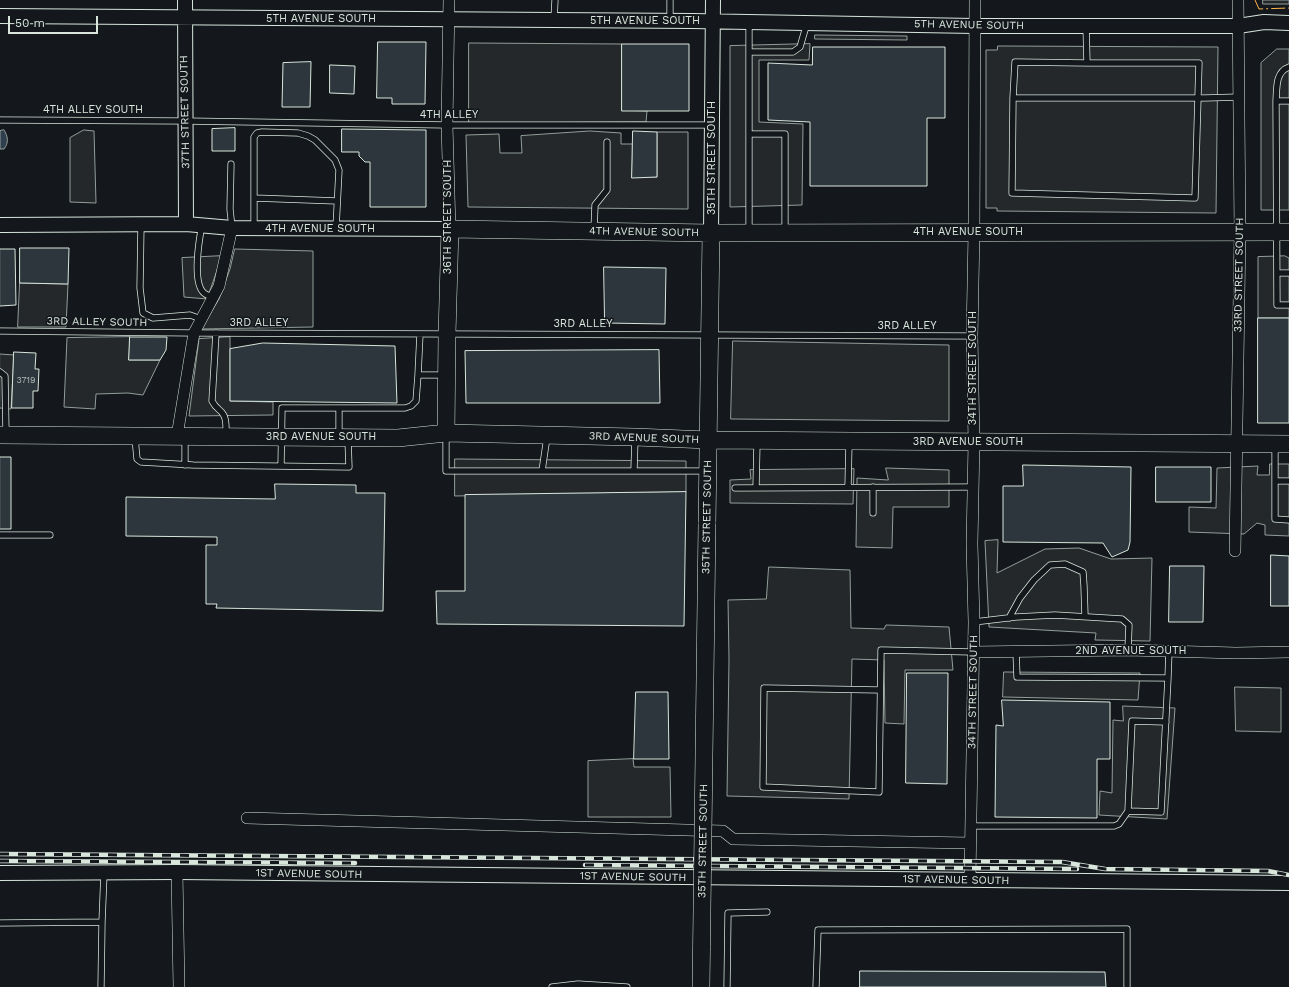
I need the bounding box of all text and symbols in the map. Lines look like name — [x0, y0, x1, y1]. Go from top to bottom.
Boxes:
scale bar — [10, 8, 100, 34]
street label: 5TH AVENUE SOUTH — [266, 12, 376, 26]
street label: 5TH AVENUE SOUTH — [590, 14, 700, 28]
text: 50 m — [15, 16, 45, 30]
street label: 5TH AVENUE SOUTH — [914, 17, 1024, 33]
street label: 37TH STREET SOUTH — [177, 55, 193, 169]
street label: 35TH STREET SOUTH — [705, 101, 719, 215]
street label: 4TH ALLEY SOUTH — [43, 103, 143, 117]
street label: 4TH ALLEY — [420, 108, 478, 122]
street label: 36TH STREET SOUTH — [441, 160, 455, 274]
street label: 33RD STREET SOUTH — [1231, 218, 1247, 332]
street label: 4TH AVENUE SOUTH — [265, 222, 375, 236]
street label: 4TH AVENUE SOUTH — [589, 224, 699, 240]
street label: 4TH AVENUE SOUTH — [913, 225, 1023, 239]
street label: 34TH STREET SOUTH — [966, 311, 980, 425]
street label: 3RD ALLEY SOUTH — [47, 315, 147, 329]
street label: 3RD ALLEY — [229, 316, 289, 330]
street label: 3RD ALLEY — [553, 317, 613, 331]
street label: 3RD ALLEY — [877, 319, 937, 333]
house number: 3719 — [17, 375, 35, 385]
street label: 3RD AVENUE SOUTH — [589, 429, 699, 447]
street label: 3RD AVENUE SOUTH — [266, 430, 376, 444]
street label: 3RD AVENUE SOUTH — [913, 435, 1023, 449]
street label: 35TH STREET SOUTH — [699, 460, 715, 574]
street label: 34TH STREET SOUTH — [965, 635, 981, 749]
street label: 2ND AVENUE SOUTH — [1075, 644, 1187, 658]
street label: 35TH STREET SOUTH — [695, 784, 711, 898]
street label: 1ST AVENUE SOUTH — [256, 866, 362, 882]
street label: 1ST AVENUE SOUTH — [580, 869, 686, 885]
street label: 1ST AVENUE SOUTH — [903, 872, 1009, 888]

